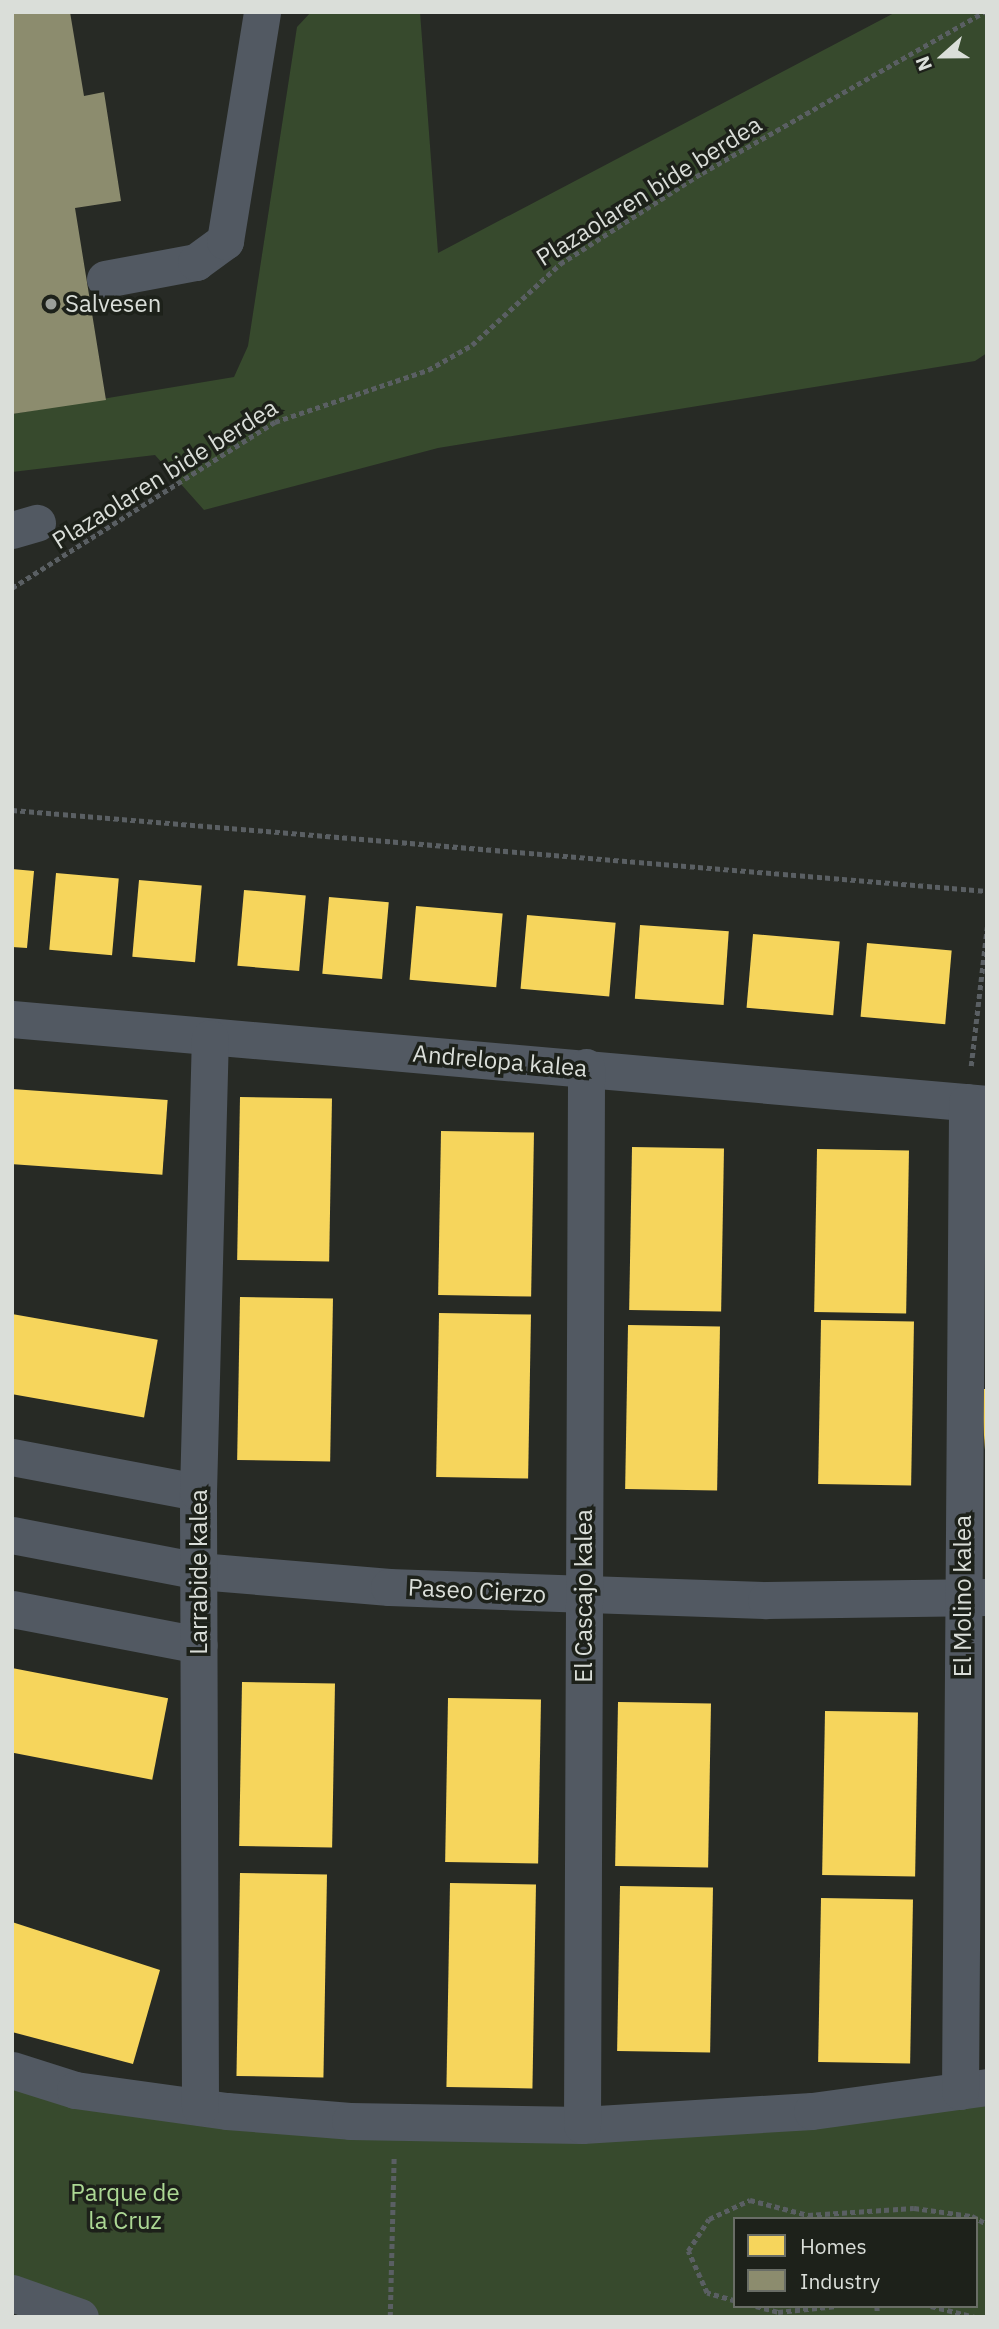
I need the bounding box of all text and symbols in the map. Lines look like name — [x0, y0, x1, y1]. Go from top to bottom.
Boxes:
north arrow — [908, 21, 978, 91]
text: N — [910, 53, 937, 74]
street label: Plazaolaren bide berdea — [531, 110, 767, 272]
place label: Salvesen — [65, 290, 161, 318]
marker: Salvesen — [43, 296, 59, 312]
street label: Plazaolaren bide berdea — [47, 393, 283, 555]
street label: Andrelopa kalea — [412, 1039, 588, 1083]
street label: Larrabide kalea — [185, 1489, 213, 1655]
street label: El Cascajo kalea — [570, 1509, 598, 1683]
street label: El Molino kalea — [949, 1515, 977, 1677]
street label: Paseo Cierzo — [407, 1573, 547, 1609]
park label: Parque de la Cruz — [70, 2179, 180, 2235]
legend — [733, 2217, 978, 2308]
text: Homes — [800, 2232, 867, 2260]
text: Industry — [800, 2267, 880, 2295]

